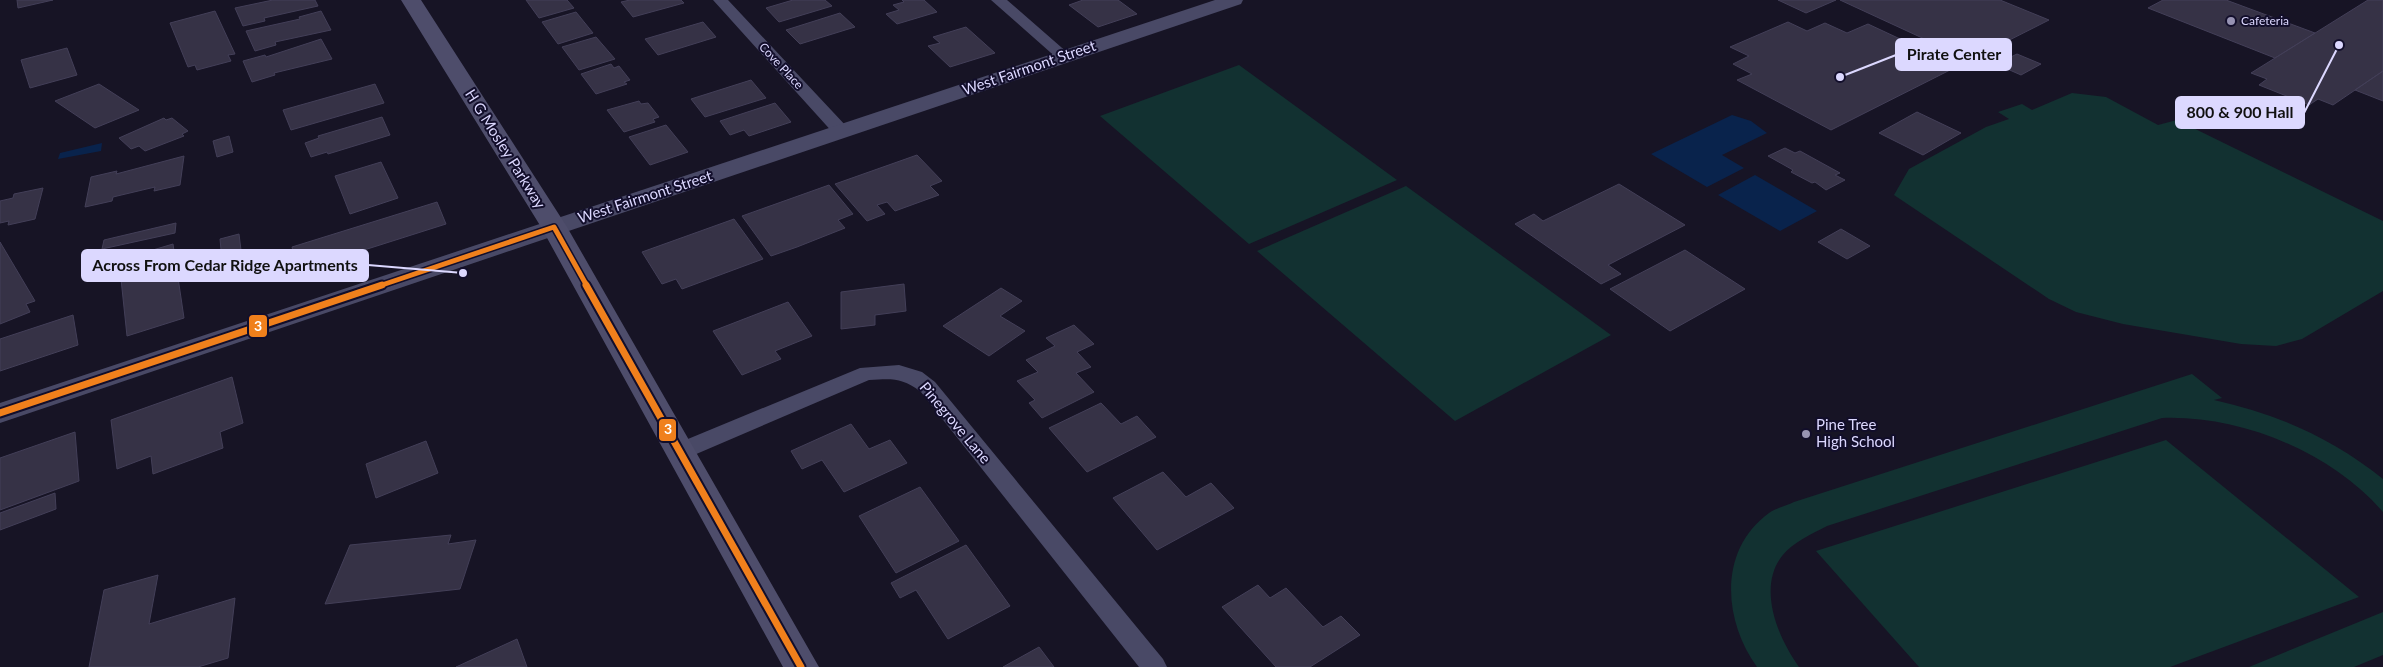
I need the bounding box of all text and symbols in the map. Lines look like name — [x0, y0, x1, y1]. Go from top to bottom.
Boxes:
place label: Cafeteria — [2241, 13, 2289, 28]
marker: Cafeteria — [2225, 15, 2237, 27]
street label: West Fairmont Street — [960, 36, 1098, 98]
street label: Cove Place — [756, 39, 807, 92]
callout: Pirate Center — [1896, 39, 2011, 70]
text: Pirate Center — [1907, 44, 2001, 63]
street label: H G Mosley Parkway — [462, 85, 550, 212]
callout: 800 & 900 Hall — [2176, 97, 2304, 128]
text: 800 & 900 Hall — [2186, 102, 2294, 121]
street label: West Fairmont Street — [575, 166, 715, 226]
callout: Across From Cedar Ridge Apartments — [82, 250, 368, 281]
text: Across From Cedar Ridge Apartments — [91, 255, 358, 274]
line badge: 3 — [248, 314, 268, 338]
text: 3 — [254, 317, 262, 334]
street label: Pinegrove Lane — [916, 378, 995, 467]
place label: Pine Tree High School — [1816, 415, 1895, 450]
line badge: 3 — [658, 418, 677, 442]
text: 3 — [664, 420, 672, 437]
marker: Pine Tree High School — [1800, 428, 1812, 440]

